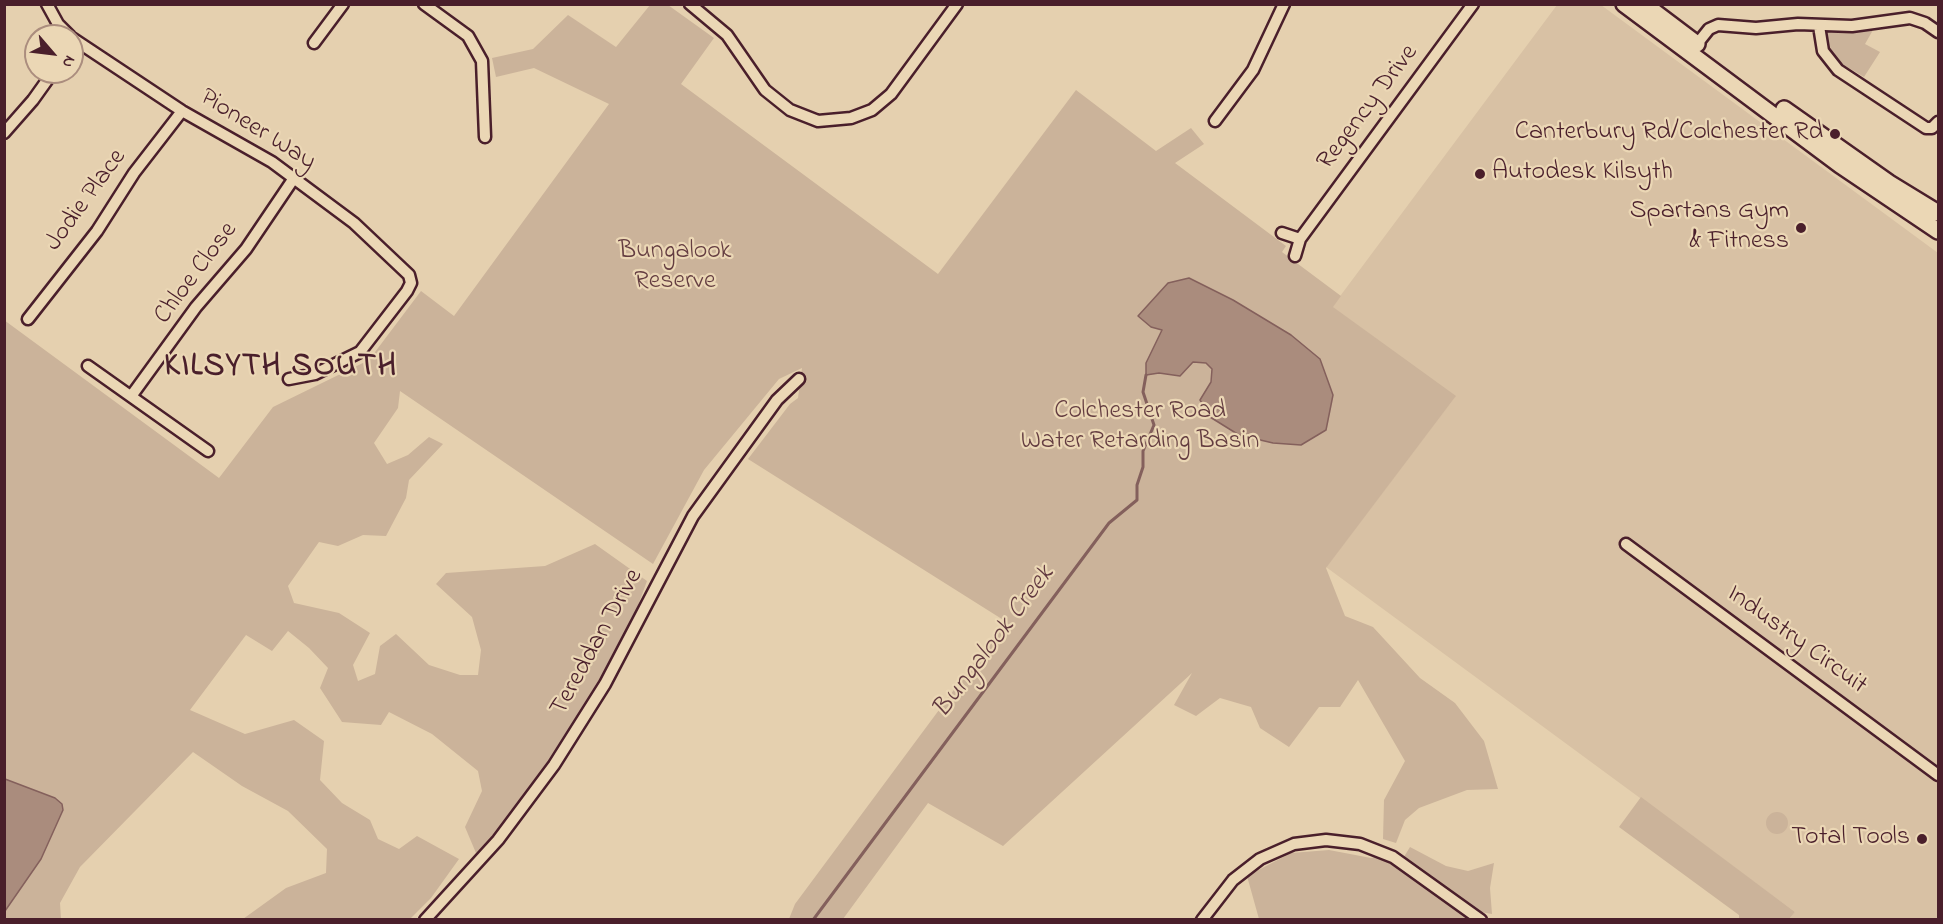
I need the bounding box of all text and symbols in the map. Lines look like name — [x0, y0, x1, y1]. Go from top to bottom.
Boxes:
north arrow — [24, 24, 84, 84]
street label: Regency Drive — [1312, 39, 1426, 177]
text: N — [55, 51, 81, 72]
street label: Pioneer Way — [193, 83, 321, 179]
place label: Canterbury Rd/Colchester Rd — [1515, 118, 1823, 150]
marker: Canterbury Rd/Colchester Rd — [1828, 127, 1842, 141]
street label: Jodie Place — [39, 144, 135, 258]
place label: Autodesk Kilsyth — [1492, 158, 1673, 190]
marker: Autodesk Kilsyth — [1473, 167, 1487, 181]
place label: Spartans Gym & Fitness — [1630, 197, 1789, 258]
street label: Chloe Close — [149, 217, 245, 331]
marker: Spartans Gym & Fitness — [1794, 221, 1808, 235]
park label: Bungalook Reserve — [619, 237, 731, 298]
district label: KILSYTH SOUTH — [164, 350, 398, 388]
park label: Colchester Road Water Retarding Basin — [1021, 397, 1259, 458]
water label: Bungalook Creek — [927, 560, 1063, 726]
street label: Tereddan Drive — [545, 564, 651, 722]
street label: Industry Circuit — [1720, 580, 1872, 702]
place label: Total Tools — [1791, 823, 1910, 855]
marker: Total Tools — [1915, 832, 1929, 846]

